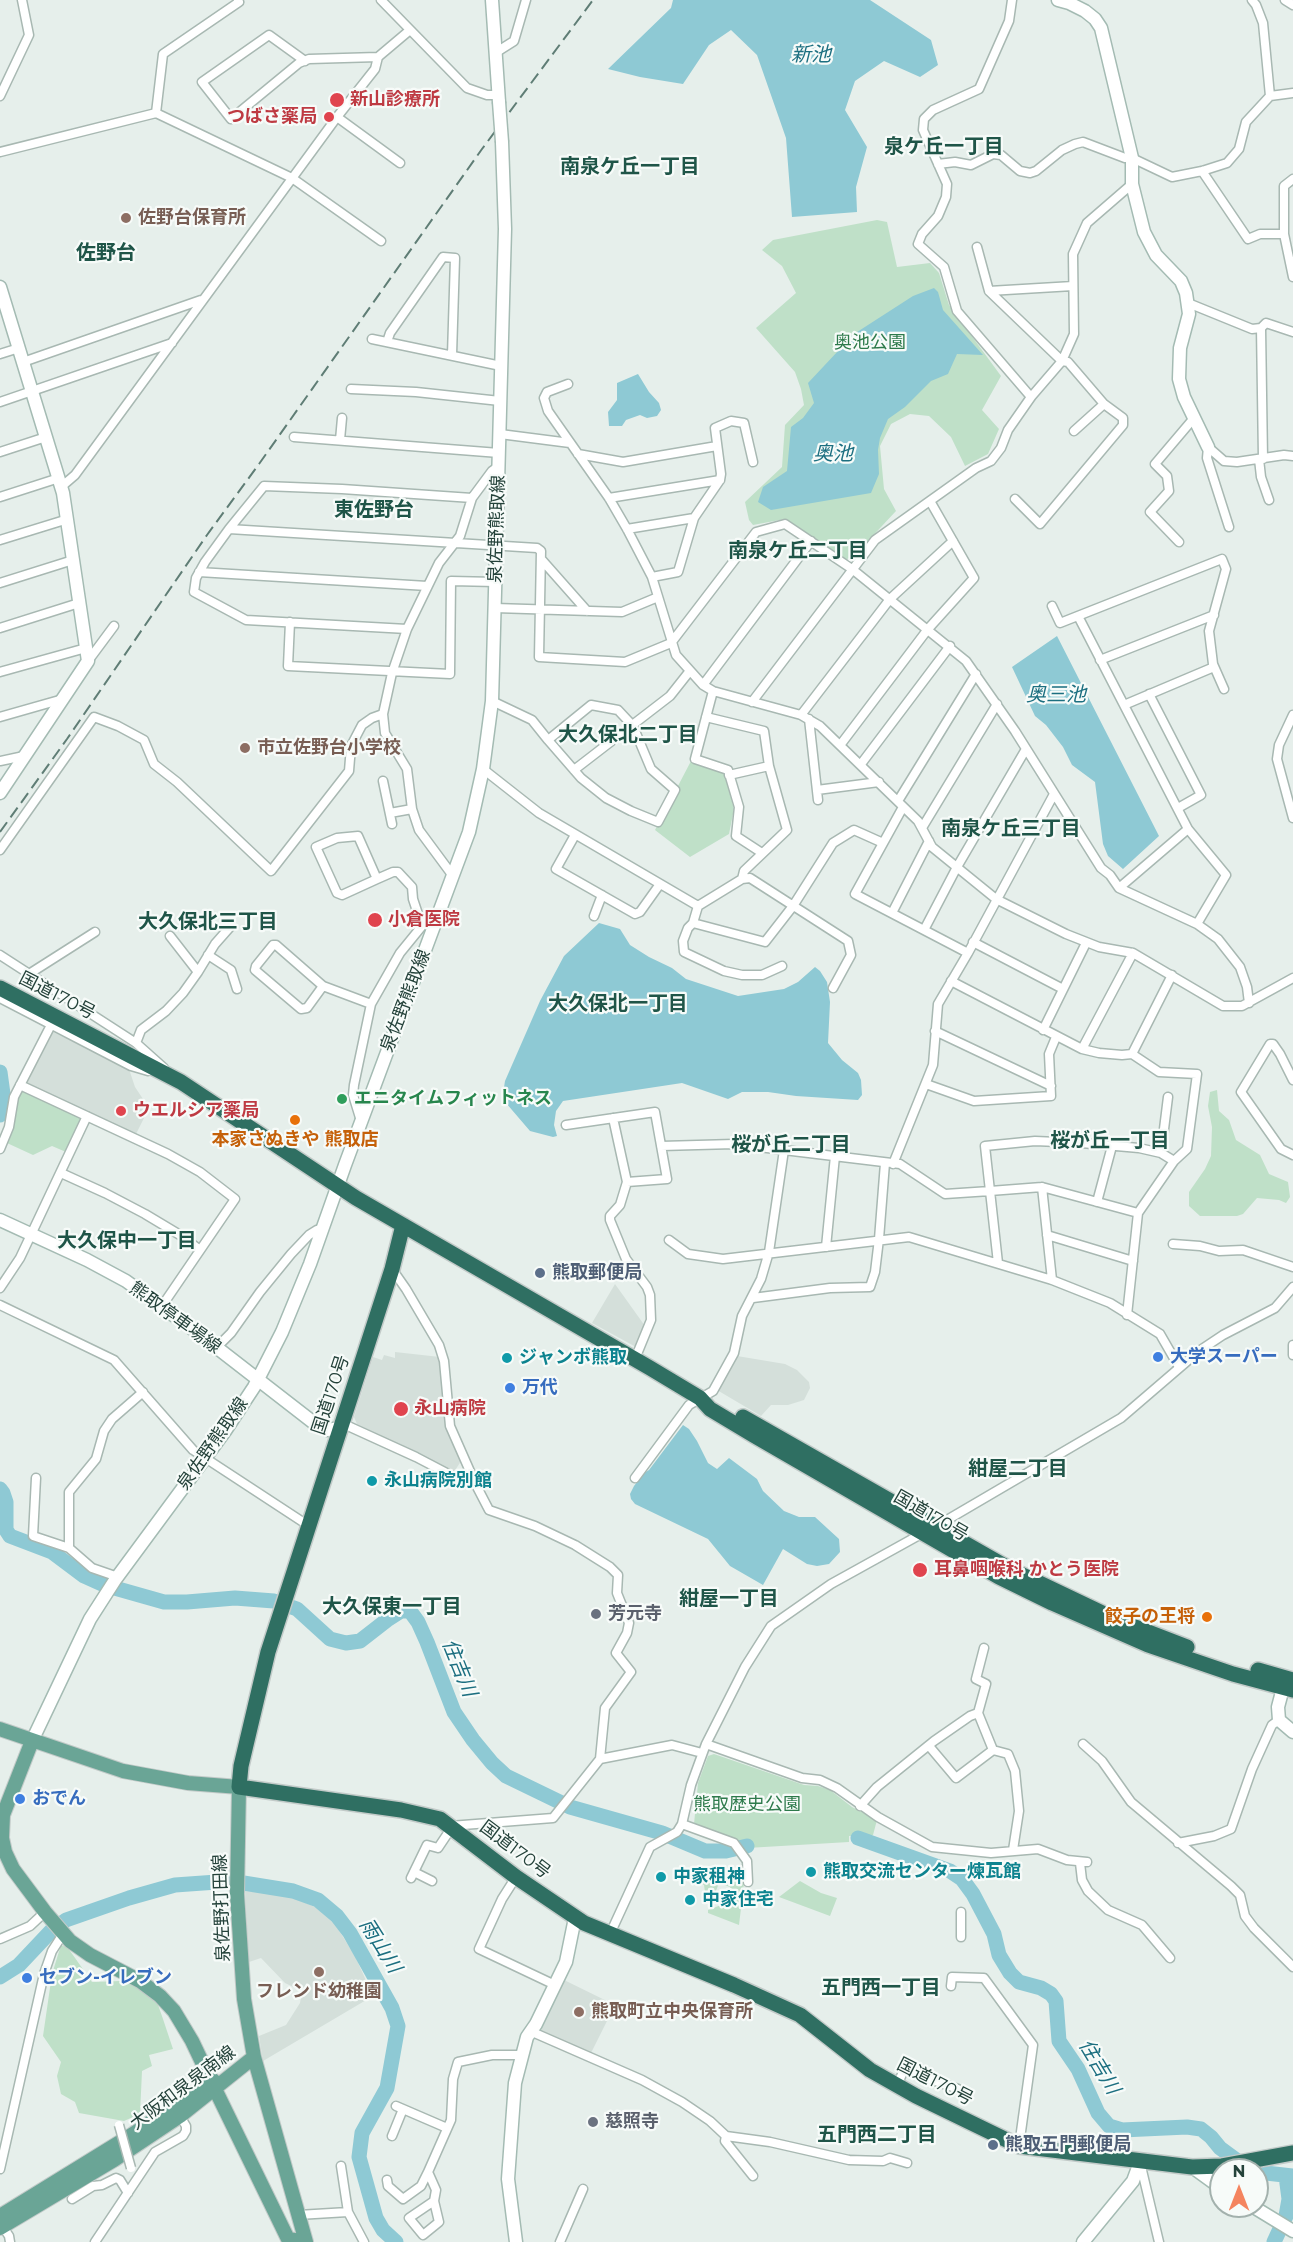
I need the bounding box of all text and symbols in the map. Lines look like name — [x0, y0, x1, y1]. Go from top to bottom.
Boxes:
water label: 新池 — [791, 43, 831, 67]
place label: 新山診療所 — [350, 89, 440, 111]
marker: 新山診療所 — [328, 91, 346, 109]
place label: つばさ薬局 — [227, 106, 317, 128]
marker: つばさ薬局 — [322, 110, 336, 124]
district label: 泉ケ丘一丁目 — [884, 135, 1004, 159]
district label: 南泉ケ丘一丁目 — [560, 155, 700, 179]
place label: 佐野台保育所 — [138, 207, 246, 229]
marker: 佐野台保育所 — [119, 211, 133, 225]
district label: 佐野台 — [76, 241, 136, 265]
park label: 奥池公園 — [834, 332, 906, 354]
water label: 奥池 — [813, 442, 853, 466]
street label: 泉佐野熊取線 — [484, 475, 510, 583]
district label: 東佐野台 — [334, 498, 414, 522]
district label: 南泉ケ丘二丁目 — [728, 539, 868, 563]
water label: 奥三池 — [1026, 683, 1086, 707]
district label: 大久保北二丁目 — [558, 723, 698, 747]
place label: 市立佐野台小学校 — [257, 737, 401, 759]
marker: 市立佐野台小学校 — [238, 741, 252, 755]
district label: 南泉ケ丘三丁目 — [941, 817, 1081, 841]
place label: 小倉医院 — [388, 909, 460, 931]
district label: 大久保北三丁目 — [138, 910, 278, 934]
marker: 小倉医院 — [366, 911, 384, 929]
street label: 泉佐野熊取線 — [377, 947, 435, 1055]
street label: 国道170号 — [15, 968, 99, 1024]
district label: 大久保北一丁目 — [548, 992, 688, 1016]
place label: エニタイムフィットネス — [354, 1088, 552, 1110]
marker: エニタイムフィットネス — [335, 1092, 349, 1106]
place label: ウエルシア薬局 — [133, 1100, 259, 1122]
marker: ウエルシア薬局 — [114, 1104, 128, 1118]
marker: 本家さぬきや 熊取店 — [288, 1113, 302, 1127]
place label: 本家さぬきや 熊取店 — [211, 1129, 379, 1151]
district label: 桜が丘一丁目 — [1050, 1129, 1170, 1153]
district label: 桜が丘二丁目 — [731, 1133, 851, 1157]
district label: 大久保中一丁目 — [57, 1229, 197, 1253]
place label: 熊取郵便局 — [552, 1262, 642, 1284]
marker: 熊取郵便局 — [533, 1266, 547, 1280]
street label: 熊取停車場線 — [125, 1278, 225, 1358]
place label: 大学スーパー — [1170, 1346, 1278, 1368]
place label: ジャンボ熊取 — [519, 1347, 627, 1369]
marker: 大学スーパー — [1151, 1350, 1165, 1364]
marker: ジャンボ熊取 — [500, 1351, 514, 1365]
street label: 国道170号 — [308, 1352, 354, 1438]
place label: 万代 — [522, 1377, 558, 1399]
marker: 万代 — [503, 1381, 517, 1395]
street label: 泉佐野熊取線 — [173, 1394, 253, 1494]
place label: 永山病院 — [414, 1398, 486, 1420]
marker: 永山病院 — [392, 1400, 410, 1418]
district label: 紺屋二丁目 — [968, 1457, 1068, 1481]
place label: 永山病院別館 — [384, 1470, 492, 1492]
marker: 永山病院別館 — [365, 1474, 379, 1488]
street label: 国道170号 — [890, 1486, 972, 1546]
place label: 耳鼻咽喉科 かとう医院 — [934, 1559, 1119, 1581]
marker: 耳鼻咽喉科 かとう医院 — [911, 1561, 929, 1579]
district label: 紺屋一丁目 — [679, 1587, 779, 1611]
district label: 大久保東一丁目 — [322, 1595, 462, 1619]
place label: 芳元寺 — [608, 1603, 662, 1625]
place label: 餃子の王将 — [1105, 1606, 1195, 1628]
marker: 芳元寺 — [589, 1607, 603, 1621]
marker: 餃子の王将 — [1200, 1610, 1214, 1624]
water label: 住吉川 — [437, 1636, 481, 1700]
place label: おでん — [32, 1788, 86, 1810]
marker: おでん — [13, 1792, 27, 1806]
park label: 熊取歴史公園 — [693, 1794, 801, 1816]
street label: 国道170号 — [475, 1817, 555, 1883]
street label: 泉佐野打田線 — [209, 1854, 235, 1962]
place label: 熊取交流センター煉瓦館 — [823, 1861, 1021, 1883]
marker: 熊取交流センター煉瓦館 — [804, 1865, 818, 1879]
place label: 中家租神 — [673, 1866, 745, 1888]
marker: 中家租神 — [654, 1870, 668, 1884]
place label: 中家住宅 — [702, 1889, 774, 1911]
marker: 中家住宅 — [683, 1893, 697, 1907]
water label: 雨山川 — [354, 1914, 406, 1978]
marker: フレンド幼稚園 — [312, 1965, 326, 1979]
place label: セブン-イレブン — [39, 1967, 172, 1989]
marker: セブン-イレブン — [20, 1971, 34, 1985]
district label: 五門西一丁目 — [821, 1976, 941, 2000]
place label: フレンド幼稚園 — [256, 1981, 382, 2003]
place label: 熊取町立中央保育所 — [591, 2001, 753, 2023]
marker: 熊取町立中央保育所 — [572, 2005, 586, 2019]
water label: 住吉川 — [1073, 2035, 1125, 2099]
street label: 大阪和泉泉南線 — [126, 2041, 240, 2135]
street label: 国道170号 — [893, 2054, 977, 2110]
place label: 慈照寺 — [605, 2111, 659, 2133]
marker: 慈照寺 — [586, 2115, 600, 2129]
district label: 五門西二丁目 — [817, 2123, 937, 2147]
place label: 熊取五門郵便局 — [1005, 2134, 1131, 2156]
marker: 熊取五門郵便局 — [986, 2138, 1000, 2152]
north arrow — [1209, 2158, 1269, 2218]
text: N — [1233, 2162, 1245, 2181]

